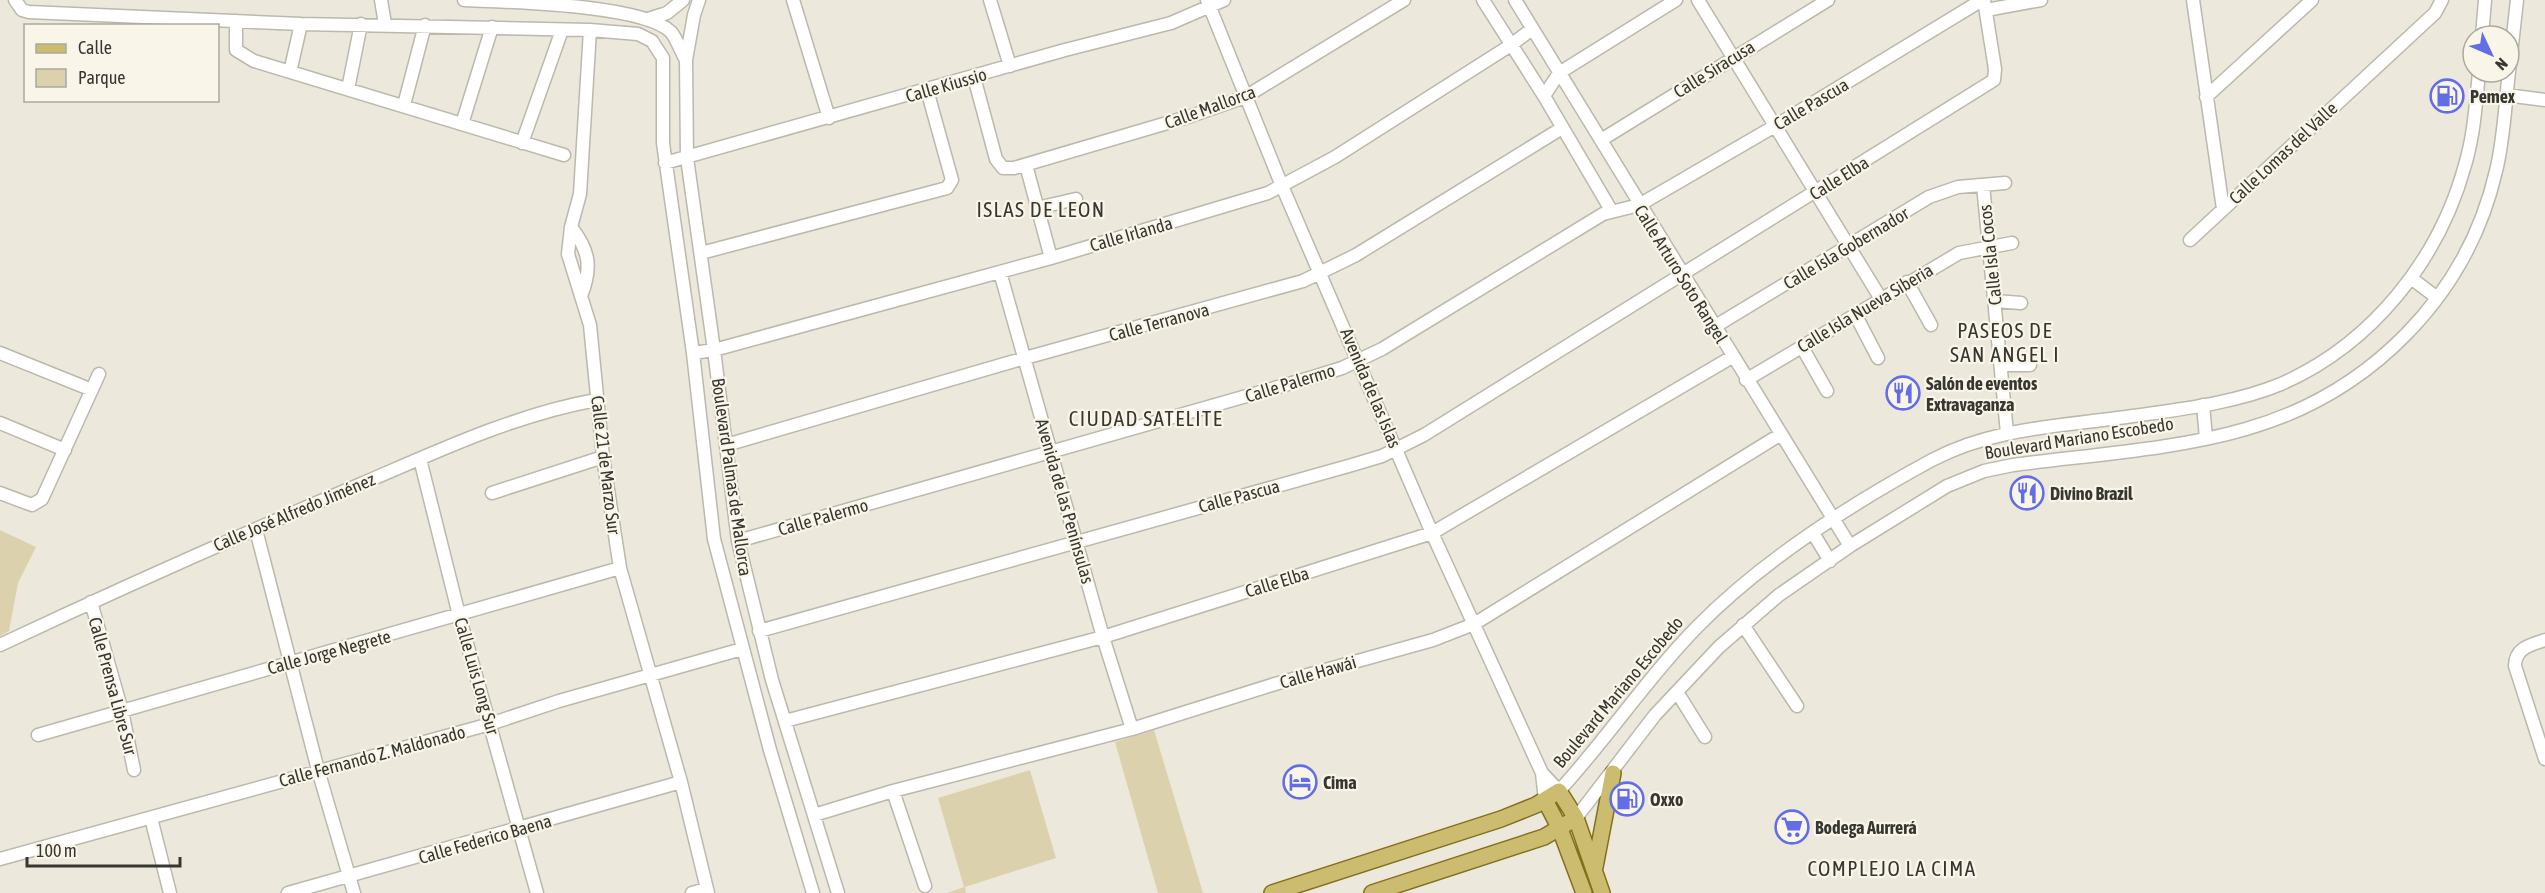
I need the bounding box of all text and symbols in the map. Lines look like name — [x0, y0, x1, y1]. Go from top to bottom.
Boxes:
legend — [24, 24, 219, 102]
north arrow — [2461, 24, 2521, 84]
street label: Calle Siracusa — [1670, 36, 1758, 102]
text: Calle — [78, 37, 112, 58]
text: N — [2492, 55, 2512, 74]
street label: Calle Kiussio — [903, 63, 989, 107]
text: Parque — [78, 67, 126, 88]
street label: Calle Pascua — [1770, 74, 1852, 134]
fuel station icon: Pemex — [2429, 78, 2465, 114]
street label: Calle Mallorca — [1162, 81, 1258, 133]
place label: Pemex — [2470, 86, 2516, 107]
street label: Calle Lomas del Valle — [2225, 98, 2341, 208]
street label: Calle Elba — [1806, 152, 1872, 204]
district label: ISLAS DE LEON — [976, 197, 1106, 221]
street label: Calle Arturo Soto Rangel — [1630, 201, 1732, 347]
street label: Calle Isla Gobernador — [1780, 202, 1913, 294]
street label: Calle Isla Cocos — [1974, 204, 2006, 306]
street label: Calle Irlanda — [1087, 212, 1175, 256]
street label: Calle Isla Nueva Siberia — [1793, 259, 1937, 357]
street label: Calle Terranova — [1107, 299, 1211, 345]
district label: PASEOS DE SAN ANGEL I — [1950, 318, 2060, 366]
street label: Avenida de las Islas — [1336, 325, 1406, 451]
street label: Calle Palermo — [1243, 359, 1337, 407]
place label: Salón de eventos Extravaganza — [1926, 373, 2038, 415]
restaurant icon: Salón de eventos Extravaganza — [1885, 375, 1921, 411]
street label: Boulevard Palmas de Mallorca — [708, 377, 756, 577]
street label: Calle 21 de Marzo Sur — [587, 394, 625, 536]
district label: CIUDAD SATELITE — [1069, 406, 1223, 430]
street label: Boulevard Mariano Escobedo — [1983, 413, 2175, 463]
street label: Avenida de las Penínsulas — [1031, 416, 1099, 586]
street label: Calle José Alfredo Jiménez — [210, 468, 378, 556]
street label: Calle Pascua — [1196, 475, 1282, 517]
restaurant icon: Divino Brazil — [2009, 475, 2045, 511]
place label: Divino Brazil — [2050, 483, 2133, 504]
street label: Calle Palermo — [776, 494, 870, 540]
street label: Calle Elba — [1242, 562, 1312, 602]
street label: Boulevard Mariano Escobedo — [1549, 612, 1687, 772]
street label: Calle Prensa Libre Sur — [85, 615, 142, 758]
street label: Calle Luis Long Sur — [450, 615, 504, 738]
street label: Calle Jorge Negrete — [265, 625, 393, 679]
street label: Calle Hawái — [1277, 651, 1359, 693]
street label: Calle Fernando Z. Maldonado — [277, 721, 467, 791]
hotel icon: Cima — [1282, 764, 1318, 800]
place label: Cima — [1323, 772, 1357, 793]
fuel station icon: Oxxo — [1609, 781, 1645, 817]
place label: Oxxo — [1650, 789, 1683, 810]
supermarket icon: Bodega Aurrerá — [1774, 809, 1810, 845]
street label: Calle Federico Baena — [416, 810, 554, 868]
place label: Bodega Aurrerá — [1815, 817, 1917, 838]
scale bar — [27, 830, 180, 868]
text: 100 m — [36, 840, 77, 861]
district label: COMPLEJO LA CIMA — [1807, 856, 1977, 880]

